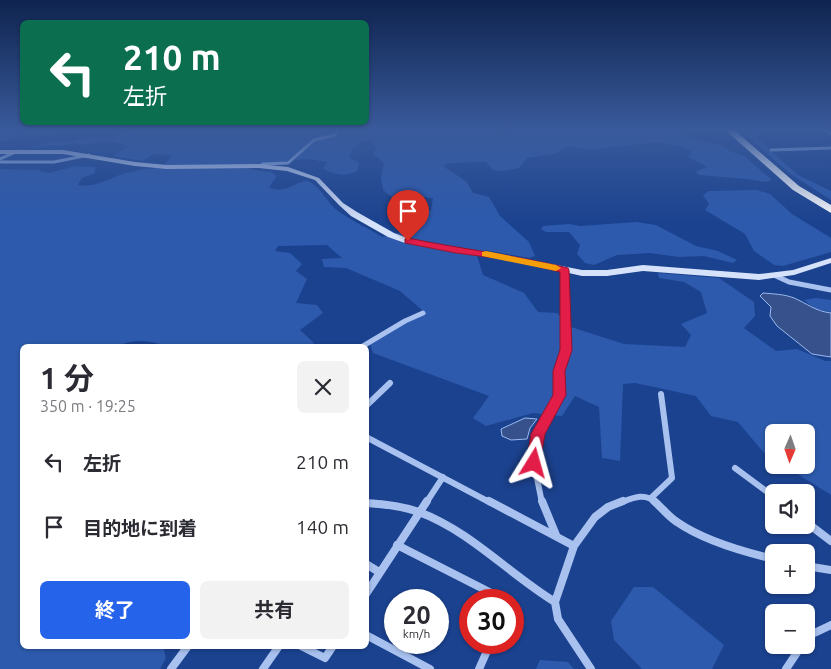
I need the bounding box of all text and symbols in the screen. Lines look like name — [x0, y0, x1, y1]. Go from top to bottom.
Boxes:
text: 210 m — [123, 37, 221, 77]
icon: left — [40, 40, 105, 105]
text: 左折 — [123, 83, 167, 108]
pin — [387, 190, 429, 241]
icon: arrive — [394, 197, 422, 225]
text: 1 分 — [40, 361, 94, 395]
button: close — [297, 361, 349, 413]
text: 350 m · 19:25 — [40, 397, 136, 415]
north arrow — [765, 424, 815, 474]
map controls — [765, 424, 815, 654]
position arrow — [507, 436, 559, 488]
icon: left — [40, 448, 68, 476]
text: 210 m — [296, 451, 349, 473]
text: 左折 — [83, 452, 121, 474]
button: sound — [765, 484, 815, 534]
icon: arrive — [40, 513, 68, 541]
text: 140 m — [296, 516, 349, 538]
text: 目的地に到着 — [83, 517, 197, 539]
button: + — [765, 544, 815, 594]
button: 終了 — [40, 581, 190, 639]
button: 共有 — [200, 581, 349, 639]
speed limit sign: 30 — [459, 589, 524, 654]
text: 20 — [402, 601, 431, 629]
button: − — [765, 604, 815, 654]
text: km/h — [403, 627, 430, 640]

